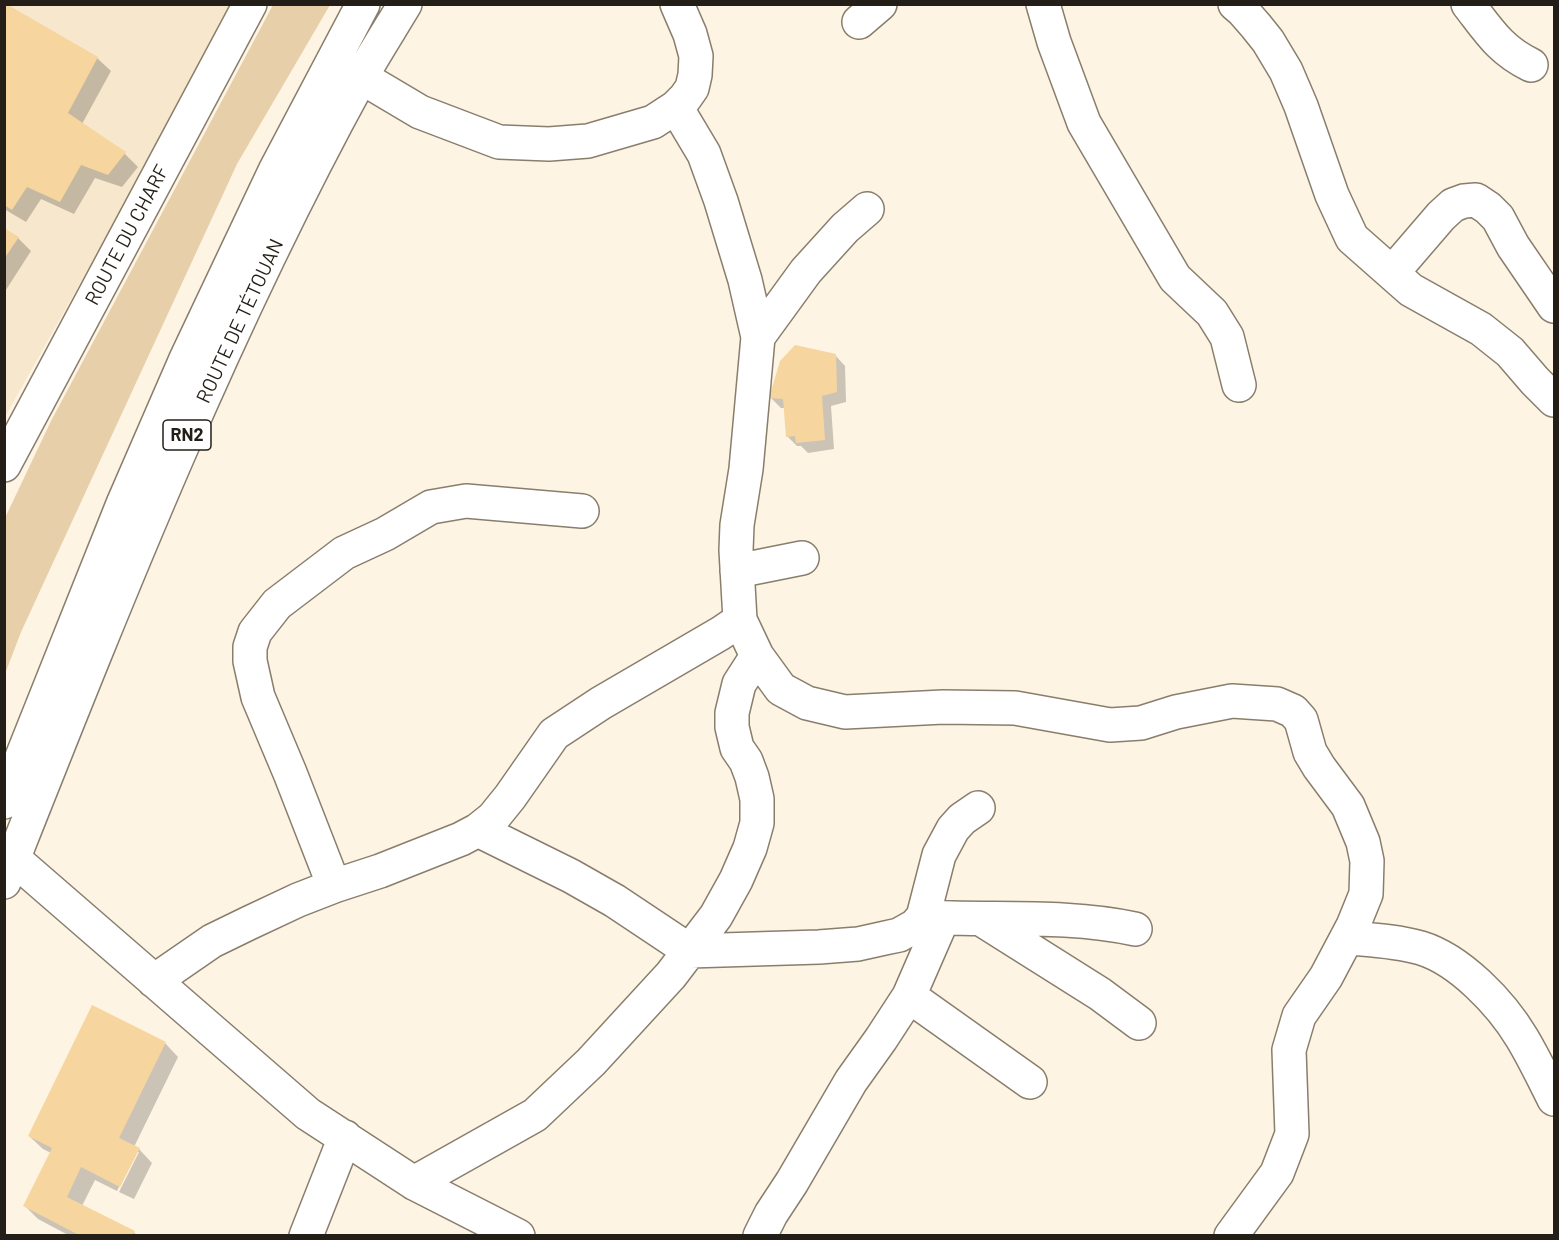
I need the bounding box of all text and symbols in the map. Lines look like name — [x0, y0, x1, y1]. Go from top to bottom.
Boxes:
street label: ROUTE DU CHARF — [80, 161, 174, 309]
street label: ROUTE DE TÉTOUAN — [191, 235, 289, 407]
road number: RN2 — [163, 420, 211, 450]

